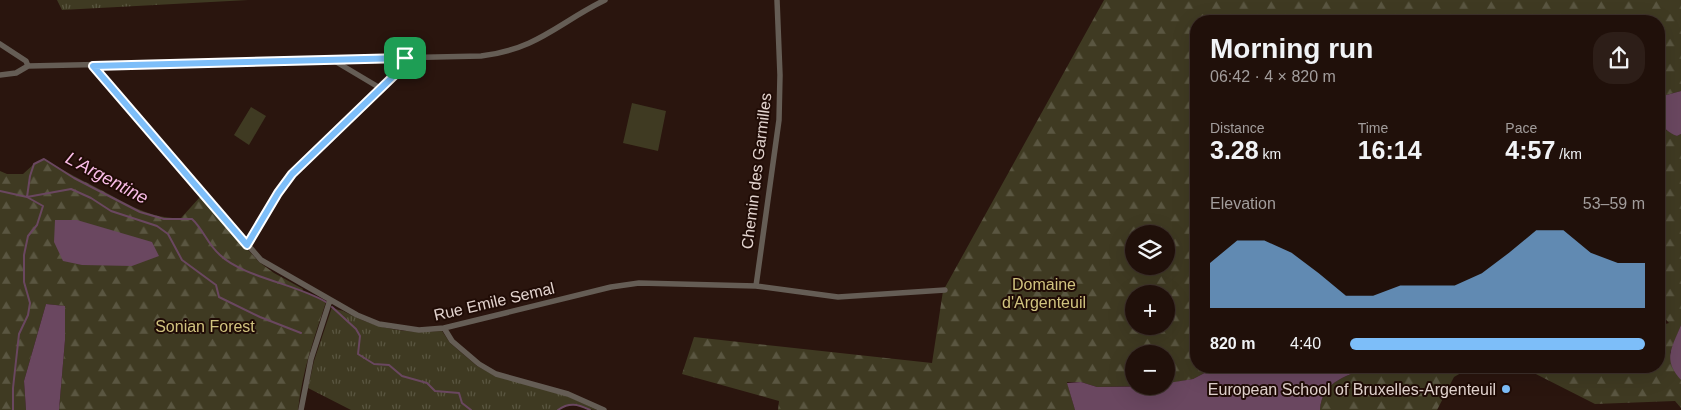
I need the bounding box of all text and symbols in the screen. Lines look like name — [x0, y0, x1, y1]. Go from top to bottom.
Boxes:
button: share — [1593, 32, 1645, 84]
text: Morning run — [1210, 33, 1373, 64]
pin — [384, 37, 426, 79]
icon: arrive — [391, 44, 419, 72]
text: 06:42 · 4 × 820 m — [1210, 68, 1336, 85]
street label: Chemin des Garmilles — [738, 92, 775, 250]
text: Distance — [1210, 120, 1264, 136]
text: Time — [1358, 120, 1388, 136]
text: Pace — [1505, 120, 1537, 136]
text: 3.28 — [1210, 136, 1259, 164]
text: 16:14 — [1358, 136, 1422, 164]
text: 4:57 — [1505, 136, 1555, 164]
text: km — [1259, 146, 1281, 162]
text: /km — [1555, 146, 1582, 162]
water label: L'Argentine — [62, 148, 152, 208]
text: Elevation — [1210, 195, 1276, 212]
text: 53–59 m — [1583, 195, 1645, 212]
map controls — [1125, 225, 1175, 395]
button: layers — [1125, 225, 1175, 275]
park label: Domaine d'Argenteuil — [1002, 276, 1086, 311]
street label: Rue Emile Semal — [432, 279, 556, 324]
button: + — [1125, 285, 1175, 335]
park label: Sonian Forest — [155, 318, 255, 335]
text: 820 m — [1210, 335, 1255, 352]
text: 4:40 — [1290, 335, 1321, 352]
button: − — [1125, 345, 1175, 395]
place label: European School of Bruxelles-Argenteuil — [1208, 381, 1496, 398]
marker: European School of Bruxelles-Argenteuil — [1500, 383, 1512, 395]

